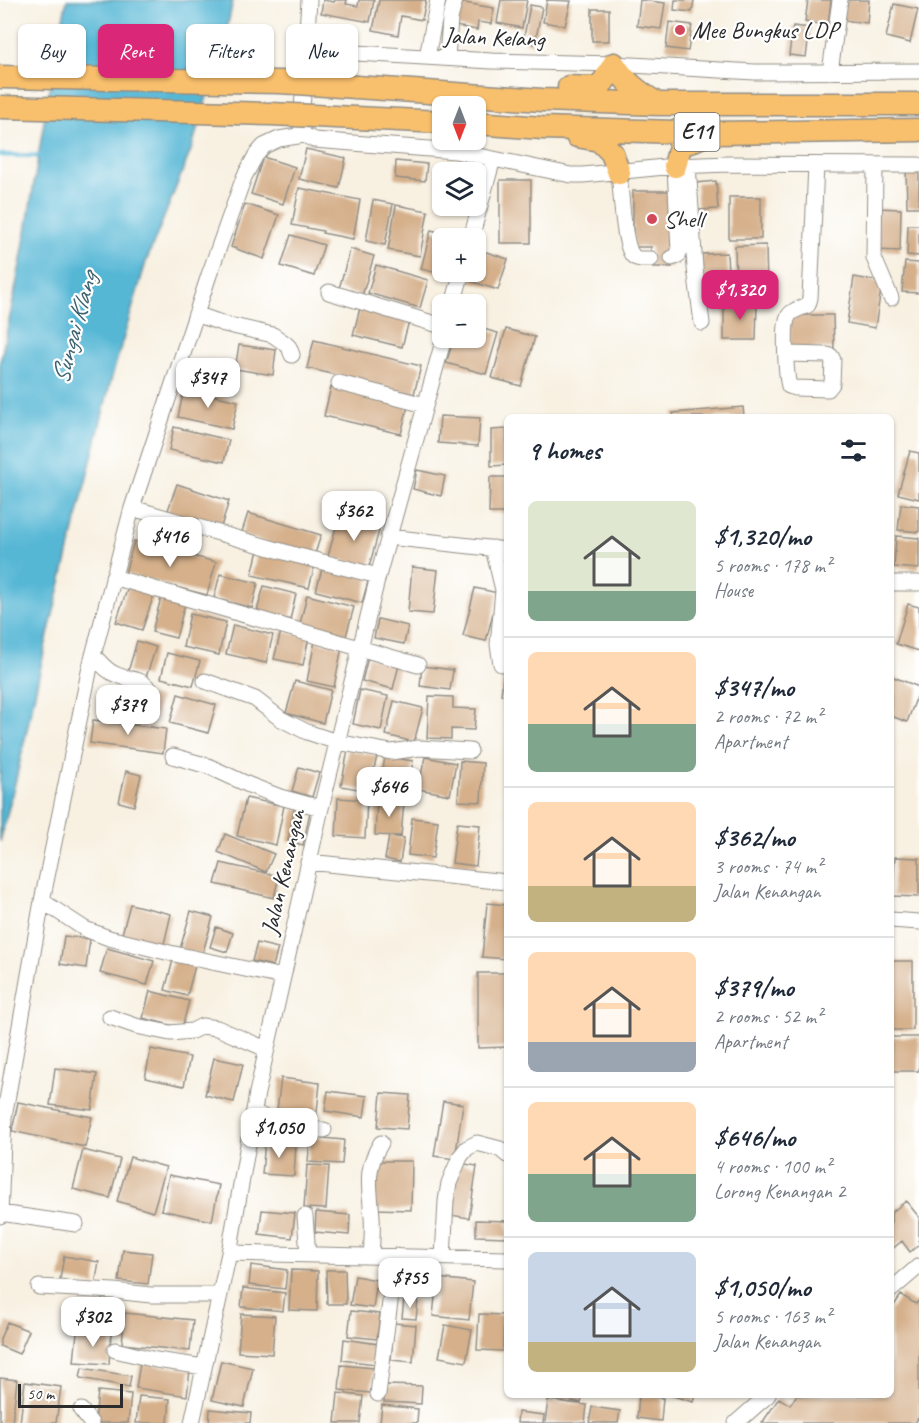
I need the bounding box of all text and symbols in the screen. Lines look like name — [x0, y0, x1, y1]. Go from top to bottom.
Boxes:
place label: Mee Bungkus LDP — [692, 15, 842, 45]
street label: Jalan Kelang — [442, 20, 547, 54]
marker: Mee Bungkus LDP — [673, 23, 687, 37]
chip: Buy — [18, 24, 86, 78]
chip: Rent — [98, 24, 174, 78]
chip: Filters — [186, 24, 274, 78]
chip: New — [286, 24, 358, 78]
north arrow — [432, 96, 486, 150]
map controls — [432, 96, 486, 348]
road number: E11 — [674, 113, 720, 151]
button: layers — [432, 162, 486, 216]
place label: Shell — [664, 204, 707, 234]
marker: Shell — [645, 212, 659, 226]
button: + — [432, 228, 486, 282]
water label: Sungai Klang — [43, 265, 106, 387]
pin: $1,320 — [691, 270, 789, 321]
text: $1,320 — [716, 277, 764, 302]
button: − — [432, 294, 486, 348]
pin: $347 — [172, 358, 244, 409]
text: $347 — [190, 365, 226, 390]
text: 9 homes — [528, 434, 601, 467]
icon: filters — [837, 434, 870, 467]
pin: $362 — [318, 491, 390, 542]
text: $362 — [336, 498, 372, 523]
pin: $416 — [134, 517, 206, 568]
text: $1,320/mo — [714, 520, 811, 553]
text: $416 — [152, 524, 188, 549]
icon: home — [576, 525, 648, 597]
text: 5 rooms · 178 m² — [714, 553, 831, 578]
text: House — [714, 578, 753, 603]
text: $347/mo — [714, 671, 794, 704]
icon: home — [576, 676, 648, 748]
pin: $379 — [92, 685, 164, 736]
text: $379 — [110, 692, 146, 717]
text: 2 rooms · 72 m² — [714, 704, 822, 729]
text: Apartment — [714, 729, 787, 754]
pin: $646 — [353, 767, 425, 818]
text: $646 — [371, 774, 407, 799]
street label: Jalan Kenangan — [254, 805, 312, 939]
text: $362/mo — [714, 821, 795, 854]
icon: home — [576, 826, 648, 898]
text: 3 rooms · 74 m² — [714, 854, 822, 879]
text: Jalan Kenangan — [714, 879, 821, 904]
text: $379/mo — [714, 971, 794, 1004]
icon: home — [576, 976, 648, 1048]
text: 2 rooms · 52 m² — [714, 1004, 822, 1029]
text: Apartment — [714, 1029, 787, 1054]
pin: $1,050 — [230, 1108, 328, 1159]
text: $1,050 — [255, 1115, 303, 1140]
text: $646/mo — [714, 1121, 795, 1154]
icon: home — [576, 1126, 648, 1198]
text: 4 rooms · 100 m² — [714, 1154, 831, 1179]
text: Lorong Kenangan 2 — [714, 1179, 846, 1204]
pin: $755 — [374, 1258, 446, 1309]
text: $755 — [392, 1265, 428, 1290]
text: $1,050/mo — [714, 1271, 811, 1304]
icon: home — [576, 1276, 648, 1348]
pin: $302 — [57, 1297, 129, 1348]
text: $302 — [75, 1304, 111, 1329]
text: 5 rooms · 163 m² — [714, 1304, 831, 1329]
text: Jalan Kenangan — [714, 1329, 821, 1354]
scale bar — [18, 1381, 123, 1408]
text: 50 m — [27, 1384, 54, 1404]

